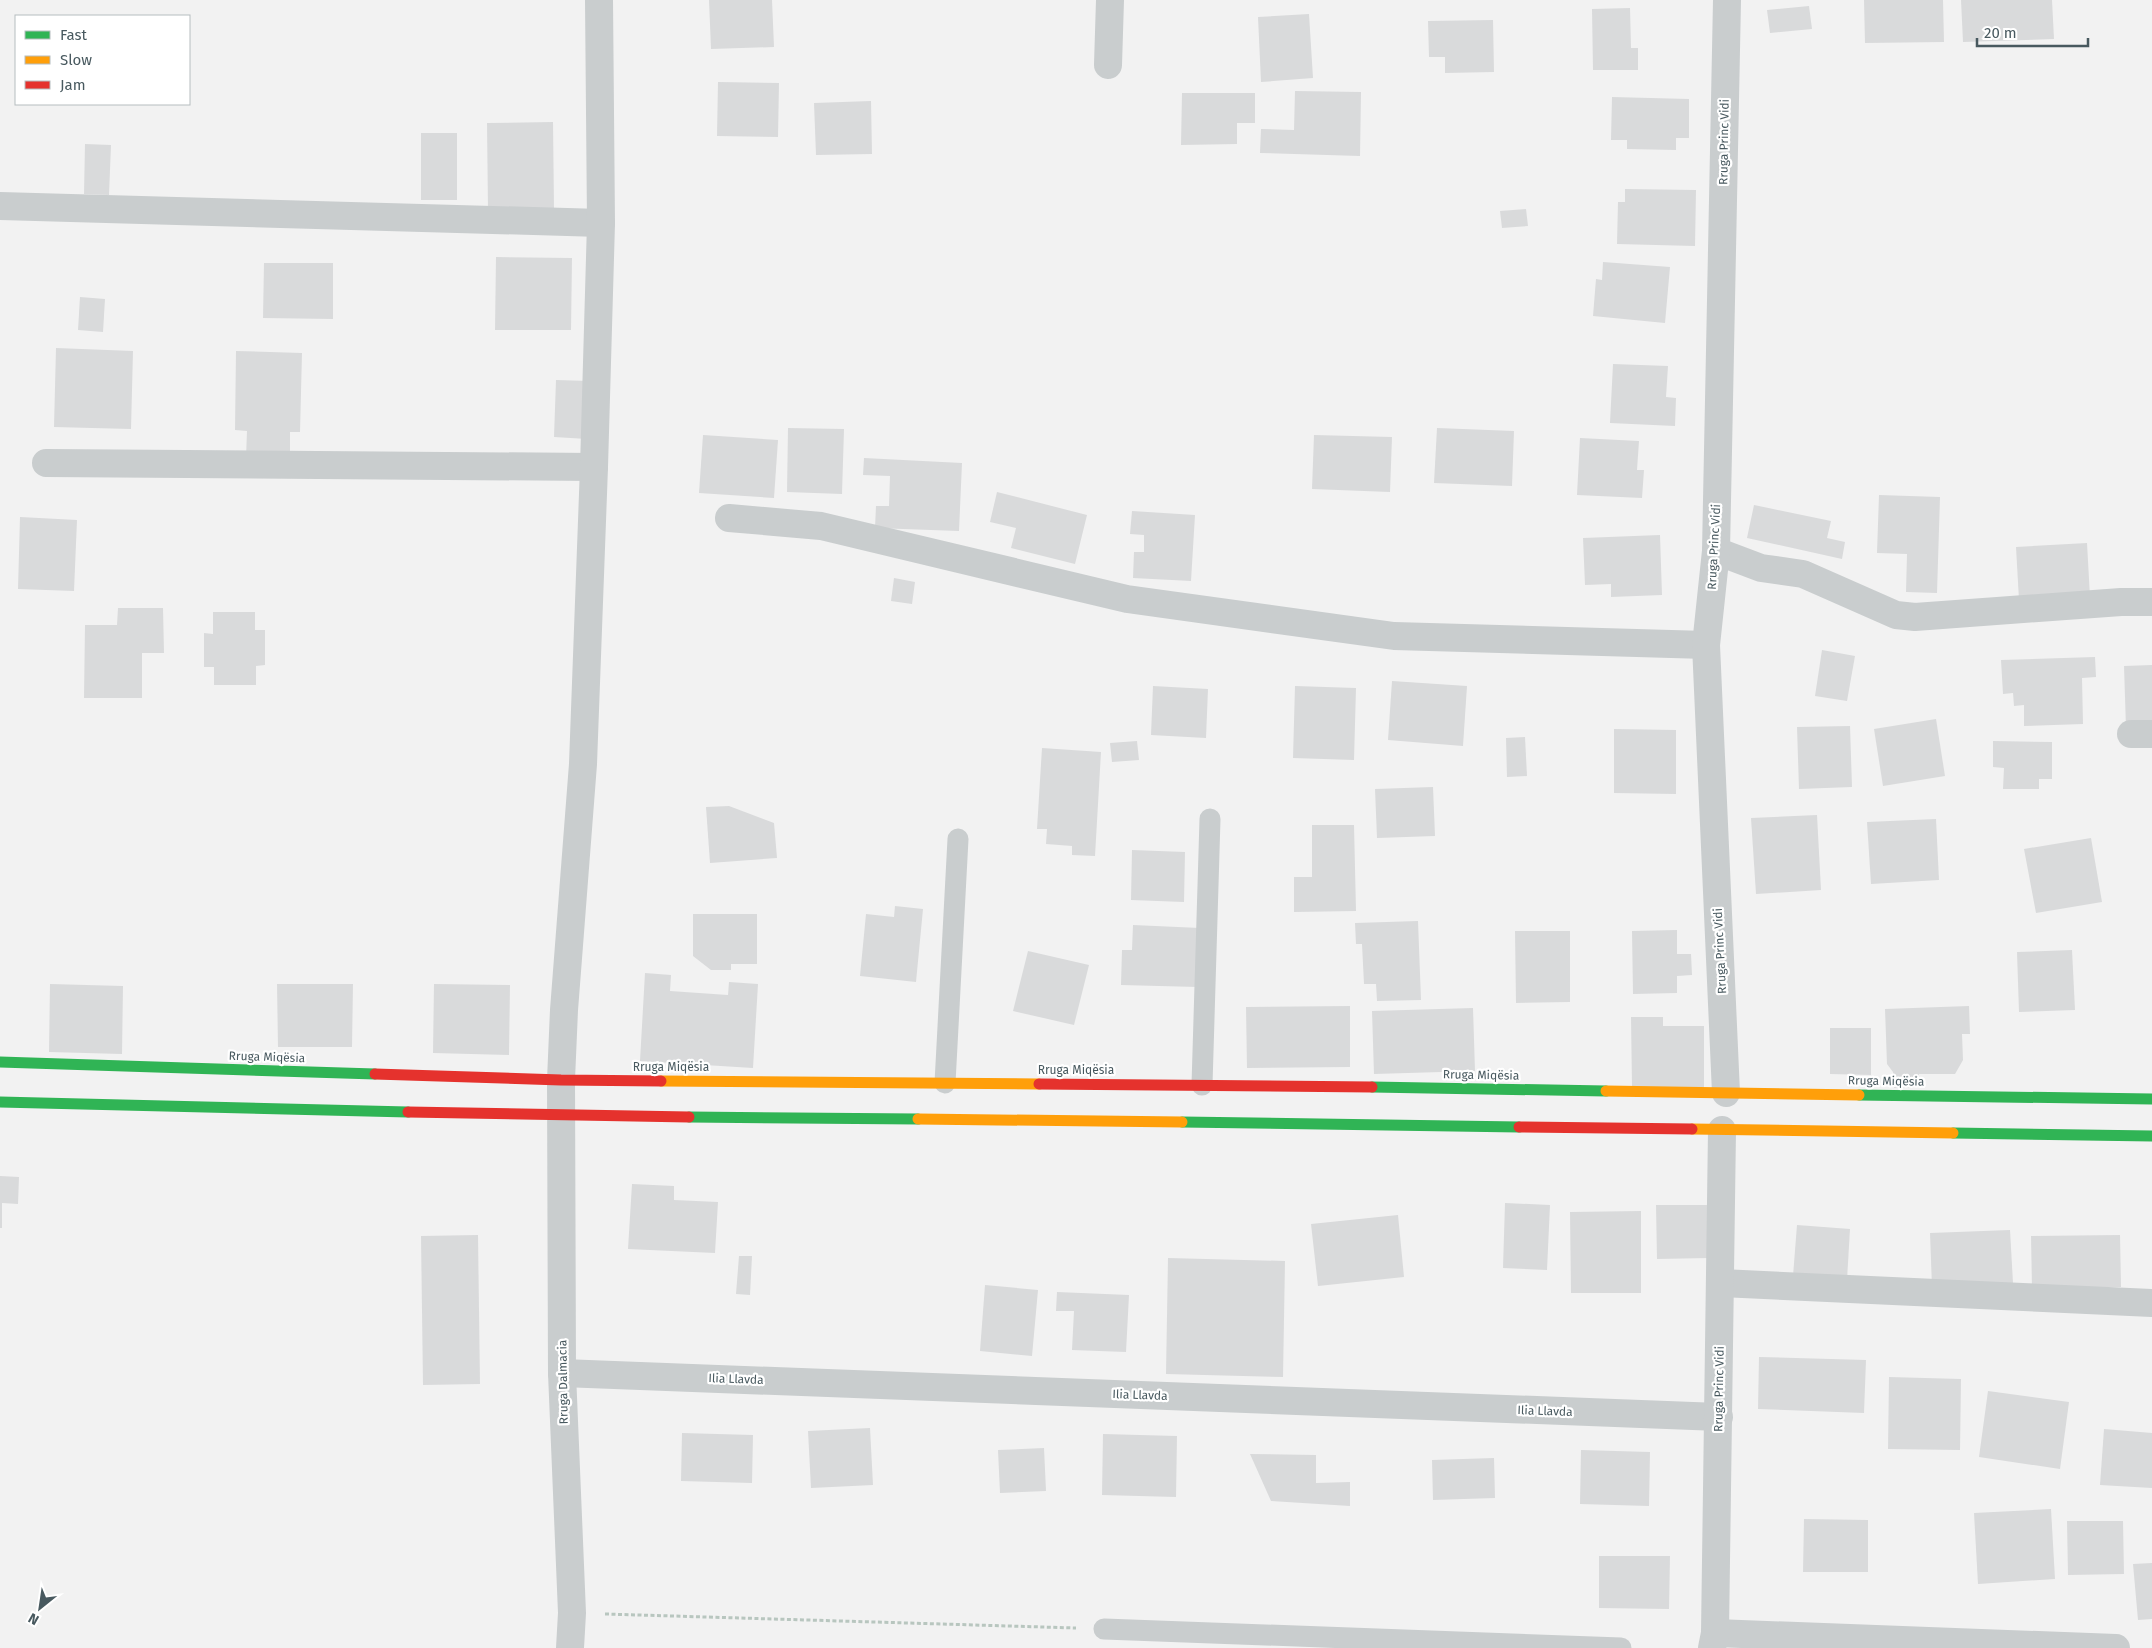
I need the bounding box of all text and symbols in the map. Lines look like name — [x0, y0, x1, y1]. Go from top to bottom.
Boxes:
legend — [15, 15, 190, 105]
scale bar — [1977, 15, 2088, 47]
text: 20 m — [1984, 24, 2017, 42]
text: Fast — [60, 26, 87, 44]
text: Slow — [60, 51, 92, 69]
text: Jam — [60, 76, 86, 94]
street label: Rruga Princ Vidi — [1716, 99, 1732, 185]
street label: Rruga Princ Vidi — [1705, 504, 1723, 590]
street label: Rruga Princ Vidi — [1711, 908, 1729, 994]
street label: Rruga Miqësia — [228, 1049, 306, 1065]
street label: Rruga Miqësia — [633, 1060, 709, 1074]
street label: Rruga Miqësia — [1038, 1063, 1114, 1077]
street label: Rruga Miqësia — [1443, 1067, 1519, 1083]
street label: Rruga Miqësia — [1848, 1073, 1924, 1089]
street label: Rruga Dalmacia — [555, 1340, 571, 1424]
street label: Rruga Princ Vidi — [1711, 1346, 1727, 1432]
street label: Ilia Llavda — [708, 1371, 764, 1387]
street label: Ilia Llavda — [1112, 1387, 1168, 1403]
street label: Ilia Llavda — [1517, 1403, 1573, 1419]
north arrow — [15, 1583, 65, 1633]
text: N — [25, 1609, 42, 1629]

